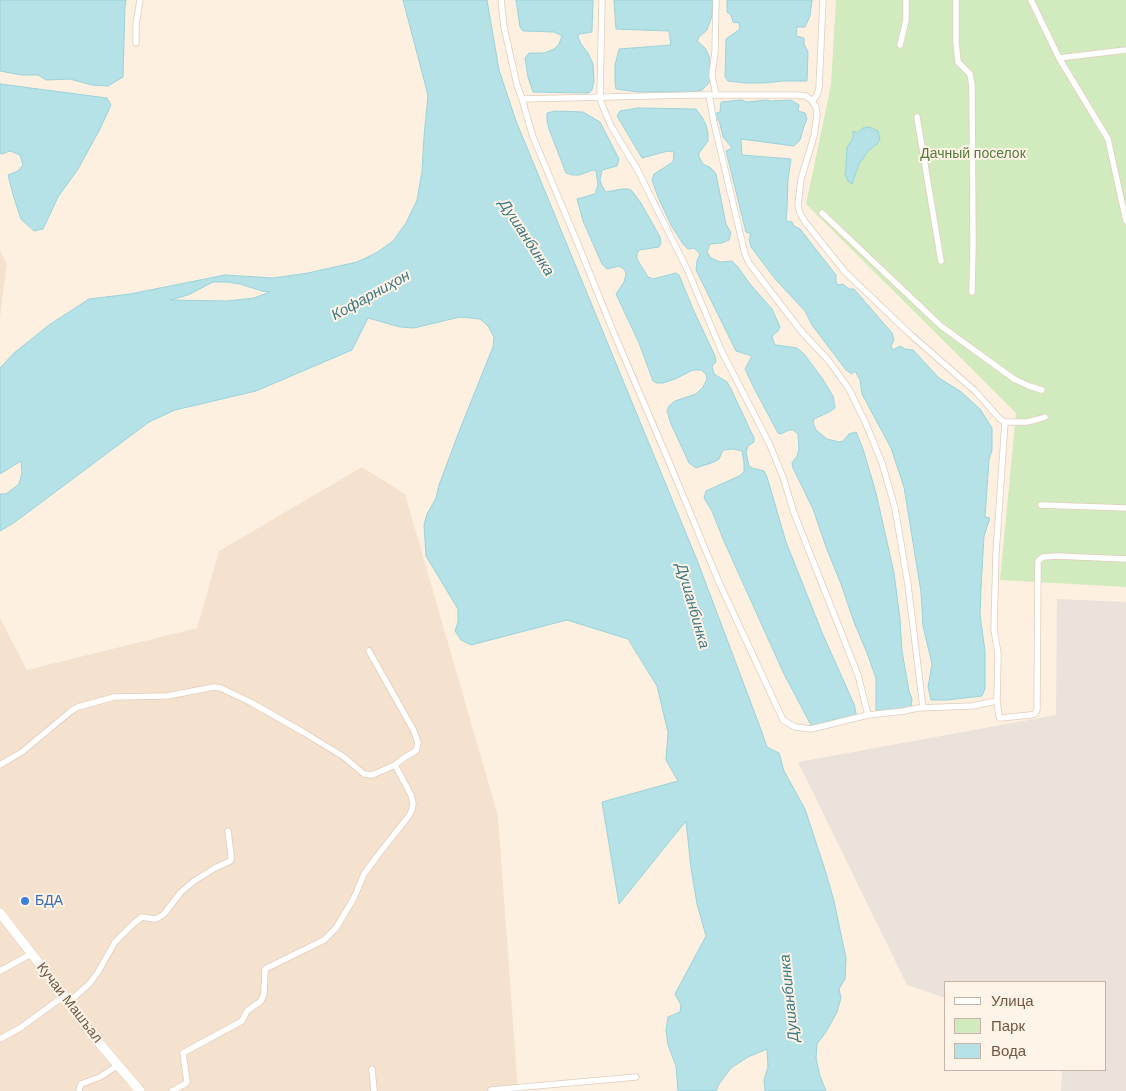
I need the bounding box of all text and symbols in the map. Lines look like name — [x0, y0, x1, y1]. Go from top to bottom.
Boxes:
park label: Дачный поселок — [920, 146, 1026, 162]
water label: Душанбинка — [495, 196, 557, 280]
water label: Кофарниҳон — [329, 267, 413, 325]
water label: Душанбинка — [671, 561, 713, 651]
place label: БДА — [35, 893, 63, 909]
marker: БДА — [19, 895, 31, 907]
water label: Душанбинка — [776, 953, 804, 1043]
street label: Кучаи Машъал — [32, 959, 106, 1047]
legend — [944, 981, 1106, 1071]
text: Улица — [991, 991, 1034, 1011]
text: Парк — [991, 1016, 1025, 1036]
text: Вода — [991, 1041, 1026, 1061]

